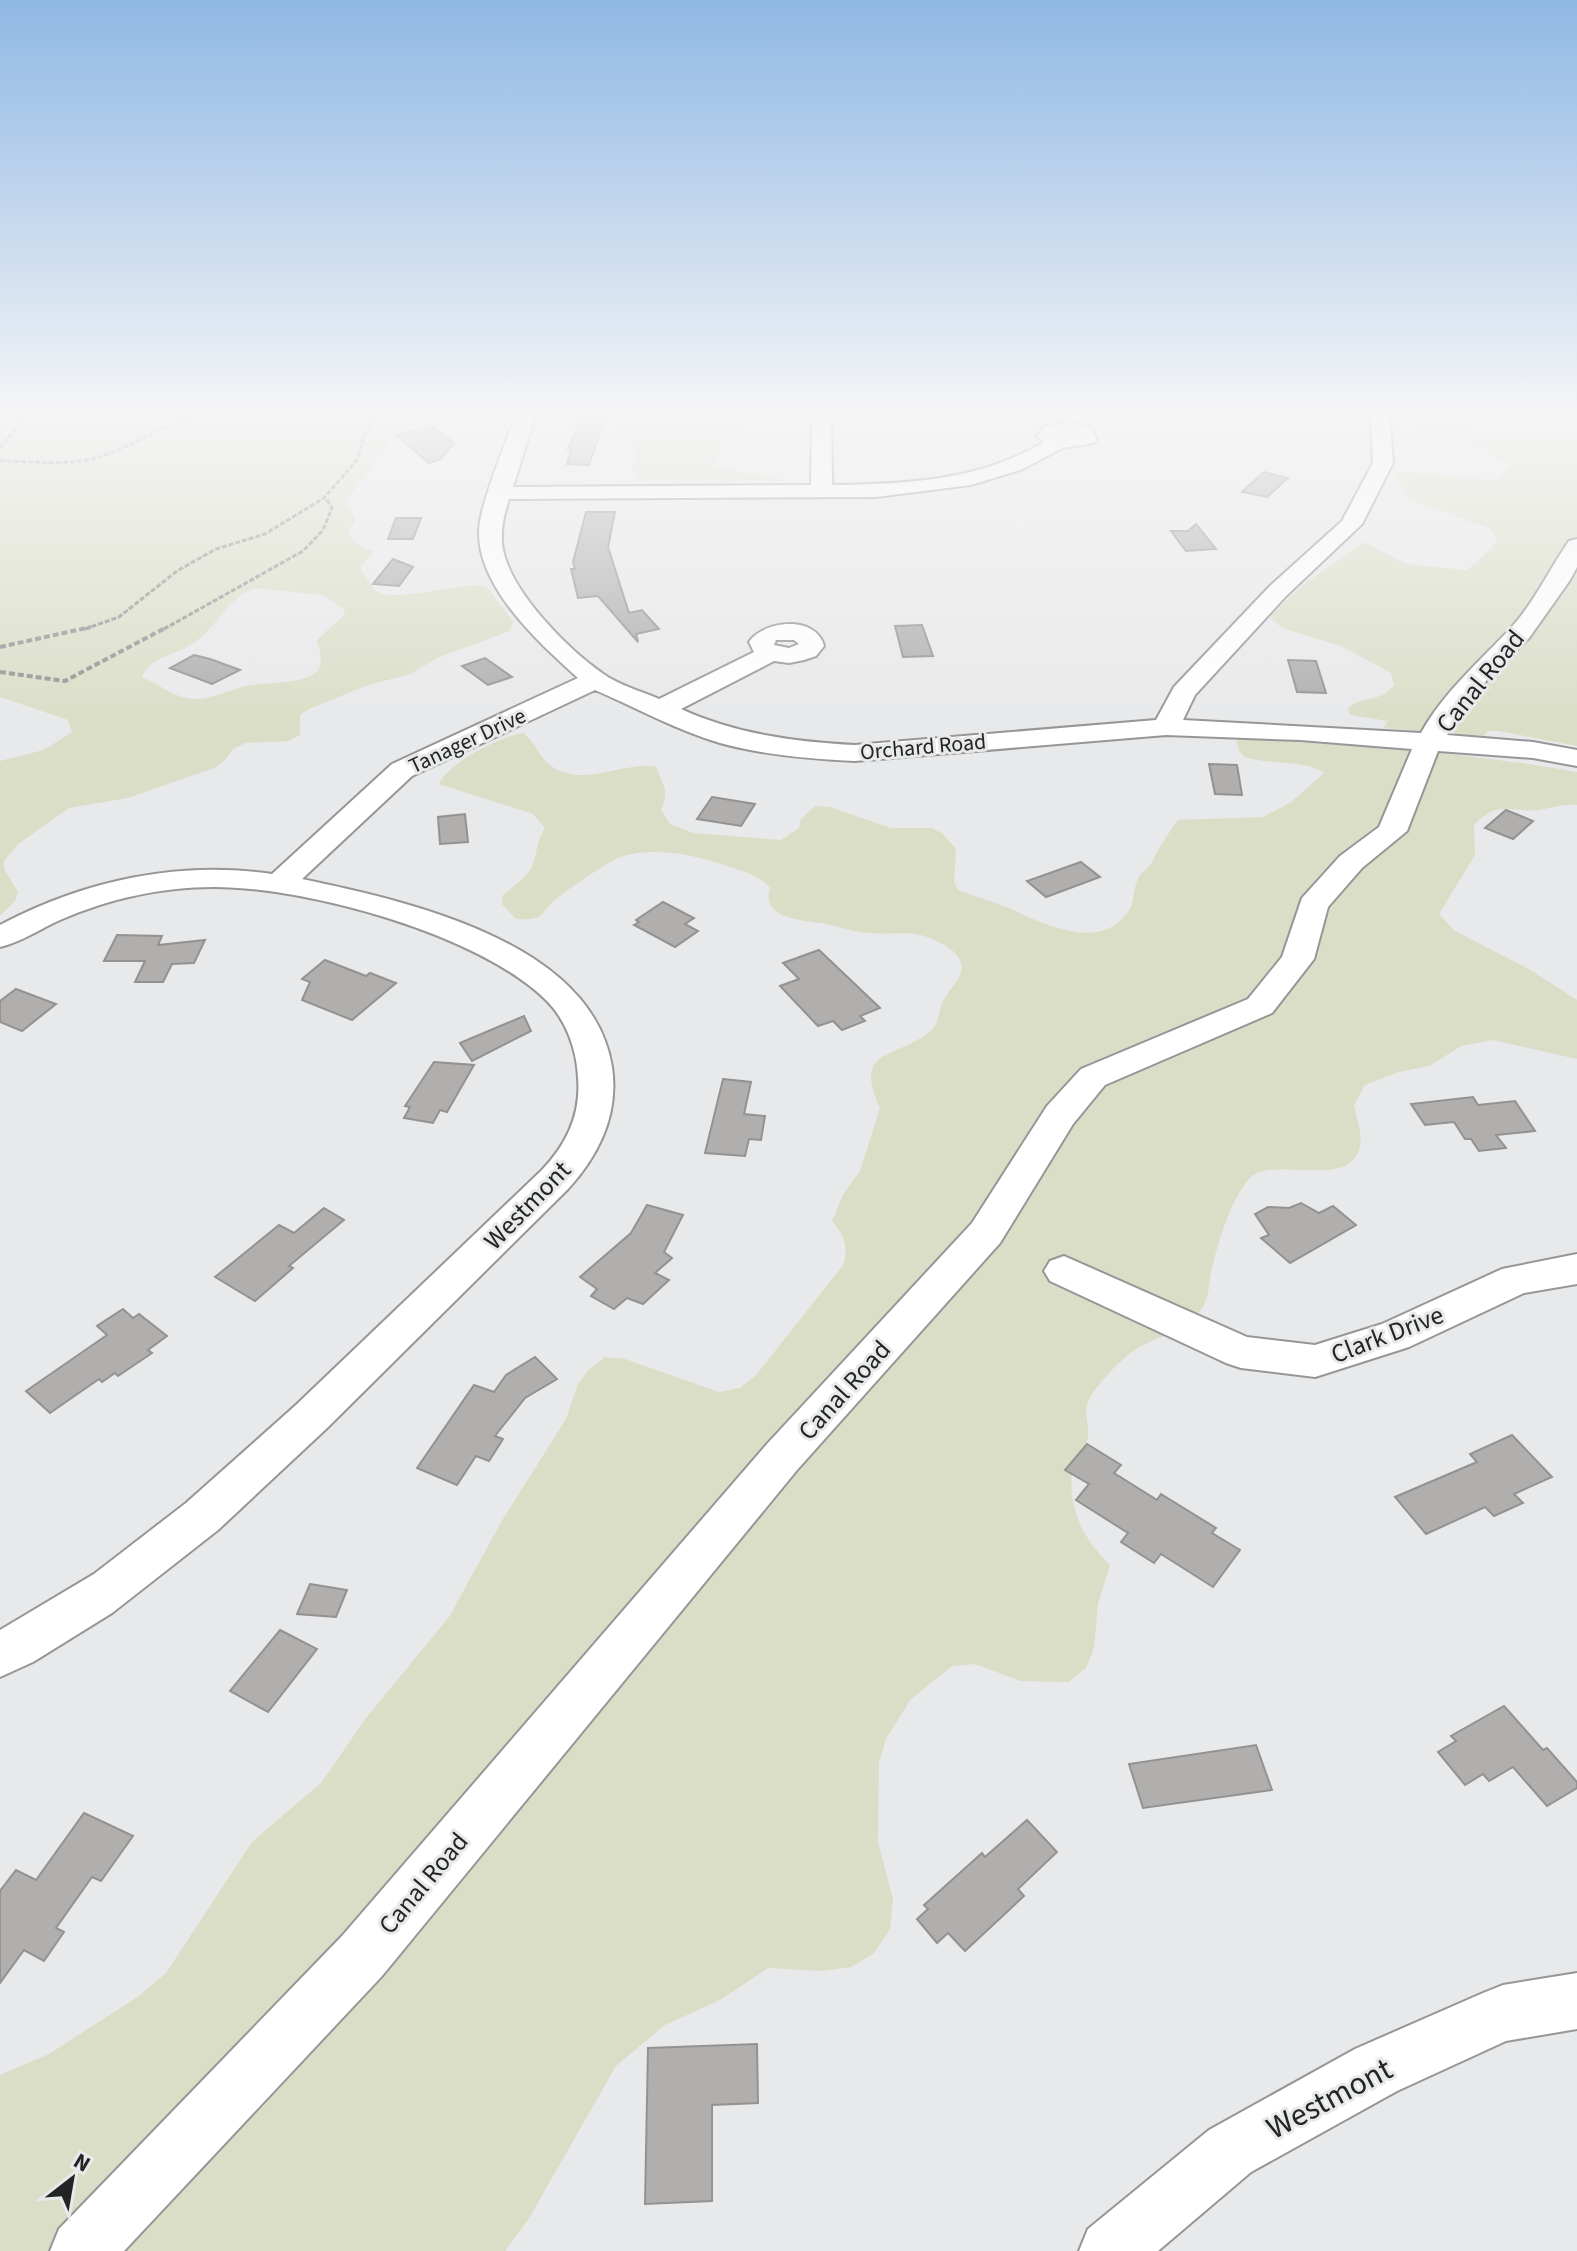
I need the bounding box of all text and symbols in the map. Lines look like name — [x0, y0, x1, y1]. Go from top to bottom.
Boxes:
street label: Canal Road — [1427, 622, 1533, 741]
street label: Tanager Drive — [404, 700, 531, 782]
street label: Orchard Road — [859, 726, 987, 768]
street label: Westmont — [475, 1152, 579, 1258]
street label: Clark Drive — [1325, 1296, 1449, 1373]
street label: Canal Road — [789, 1332, 899, 1448]
street label: Canal Road — [370, 1824, 477, 1942]
street label: Westmont — [1258, 2046, 1401, 2151]
north arrow — [32, 2139, 112, 2219]
text: N — [67, 2145, 96, 2180]

